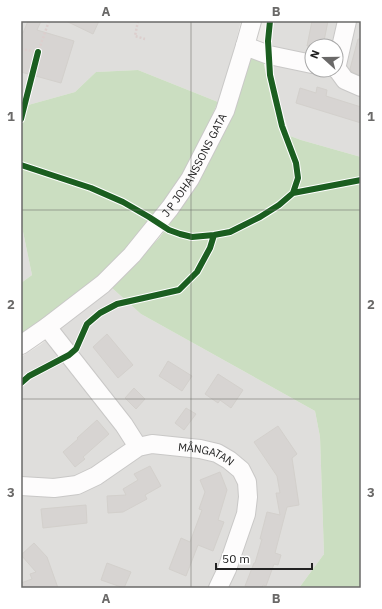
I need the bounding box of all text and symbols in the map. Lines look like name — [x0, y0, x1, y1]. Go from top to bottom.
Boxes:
text: A — [102, 3, 111, 20]
text: B — [272, 3, 281, 20]
north arrow — [304, 38, 344, 78]
text: N — [307, 48, 323, 61]
text: 1 — [7, 108, 15, 125]
text: 1 — [367, 108, 375, 125]
street label: J P JOHANSSONS GATA — [159, 111, 230, 220]
text: 2 — [7, 296, 15, 313]
text: 2 — [367, 296, 375, 313]
street label: MÅNGATAN — [177, 440, 237, 468]
text: 3 — [7, 484, 15, 501]
text: 3 — [367, 484, 375, 501]
scale bar — [216, 545, 312, 571]
text: 50 m — [222, 551, 250, 566]
text: A — [102, 590, 111, 607]
text: B — [272, 590, 281, 607]

